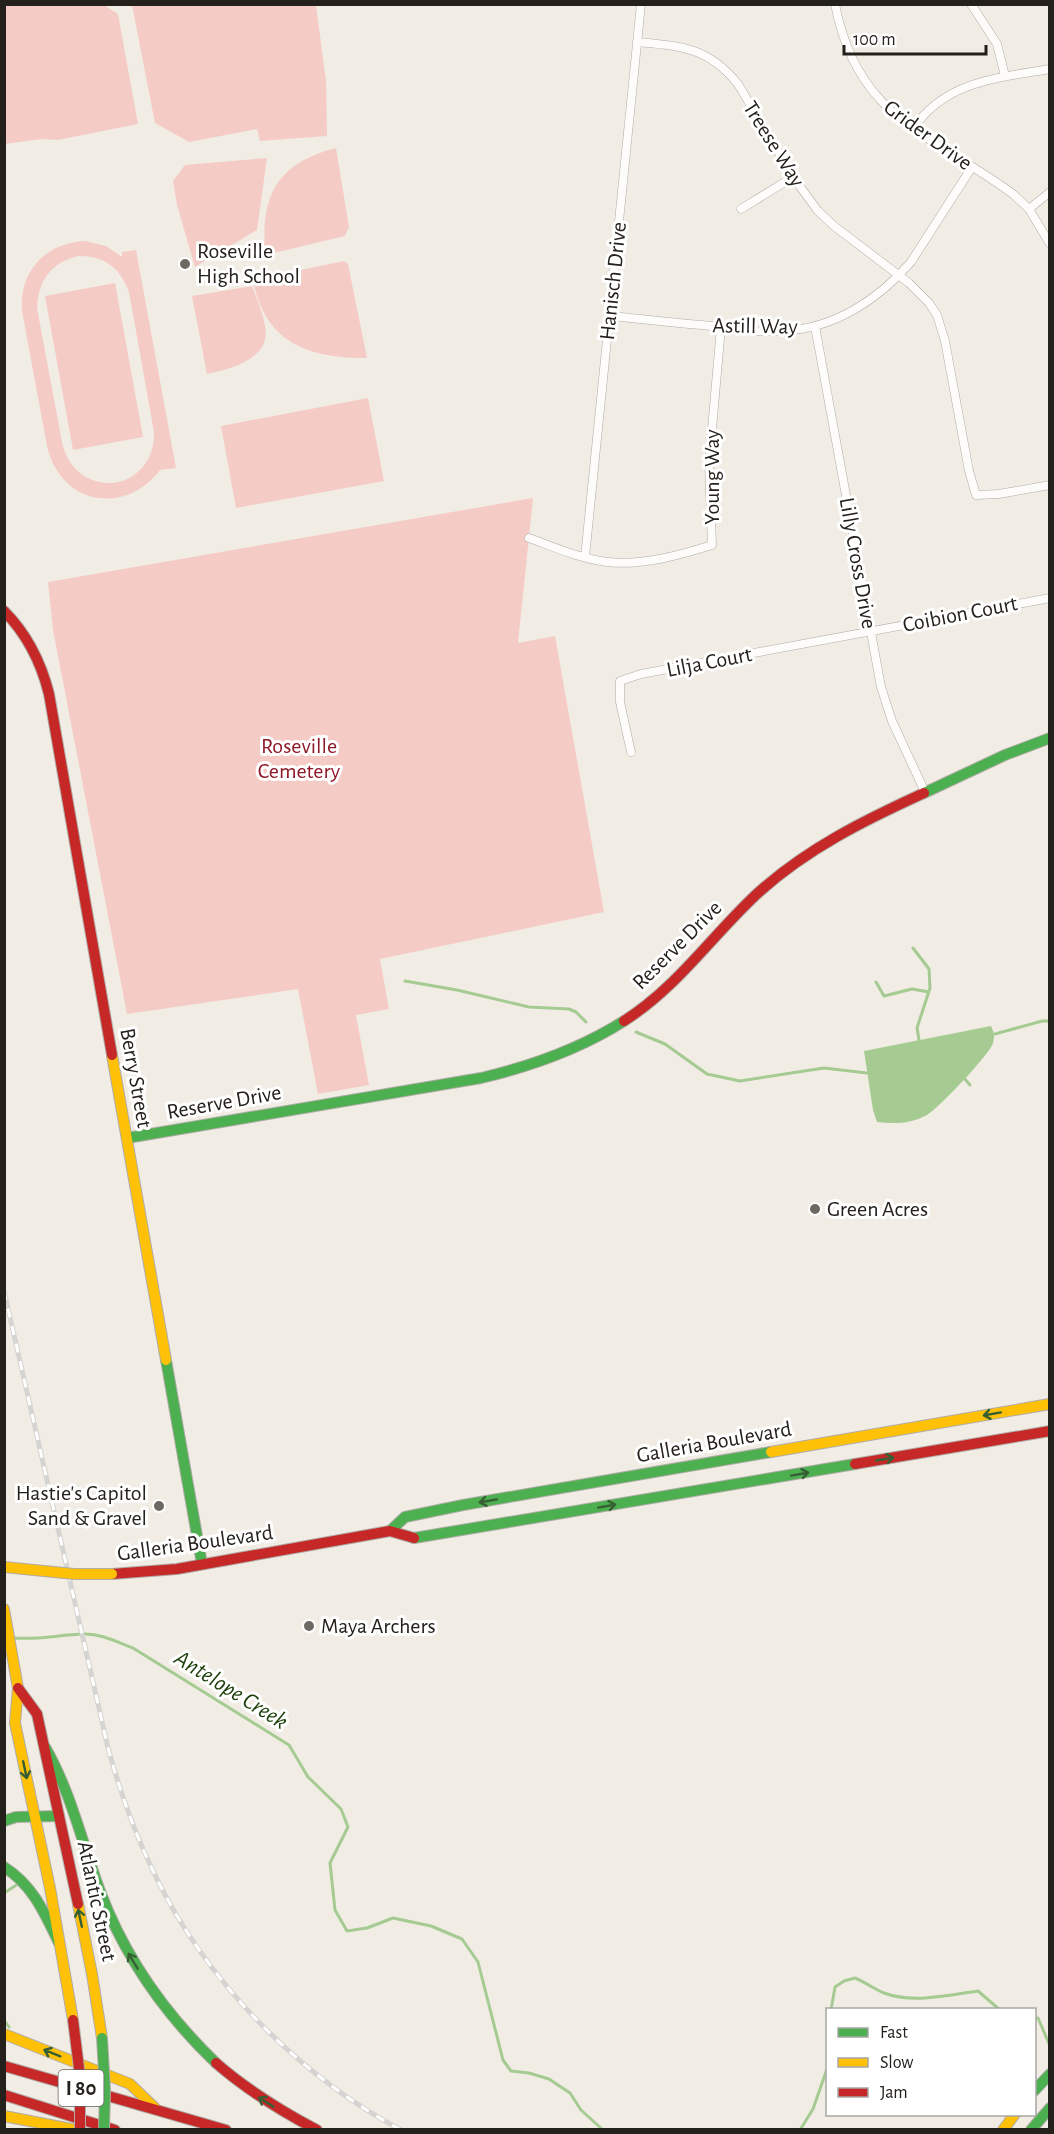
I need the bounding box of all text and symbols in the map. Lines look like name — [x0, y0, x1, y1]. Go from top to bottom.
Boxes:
scale bar — [844, 18, 986, 56]
text: 100 m — [853, 31, 896, 49]
street label: Grider Drive — [880, 96, 976, 174]
street label: Treese Way — [739, 97, 809, 191]
street label: Hanisch Drive — [596, 221, 630, 341]
place label: Roseville High School — [197, 240, 300, 287]
marker: Roseville High School — [178, 257, 192, 271]
street label: Astill Way — [712, 314, 798, 338]
street label: Young Way — [701, 429, 723, 525]
street label: Lilly Cross Drive — [836, 496, 880, 630]
street label: Coibion Court — [901, 592, 1019, 636]
street label: Lilja Court — [664, 643, 754, 681]
park label: Roseville Cemetery — [258, 735, 341, 782]
street label: Reserve Drive — [628, 896, 726, 994]
street label: Berry Street — [116, 1026, 156, 1130]
street label: Reserve Drive — [165, 1081, 283, 1123]
place label: Green Acres — [827, 1198, 928, 1220]
marker: Green Acres — [808, 1202, 822, 1216]
one-way arrow — [983, 1408, 1002, 1419]
street label: Galleria Boulevard — [635, 1418, 793, 1466]
one-way arrow — [875, 1453, 895, 1464]
one-way arrow — [789, 1468, 809, 1479]
place label: Hastie's Capitol Sand & Gravel — [16, 1482, 147, 1529]
one-way arrow — [479, 1496, 498, 1507]
marker: Hastie's Capitol Sand & Gravel — [152, 1499, 166, 1513]
one-way arrow — [597, 1501, 617, 1512]
street label: Galleria Boulevard — [116, 1521, 274, 1565]
place label: Maya Archers — [321, 1615, 436, 1637]
marker: Maya Archers — [302, 1619, 316, 1633]
water label: Antelope Creek — [169, 1645, 292, 1734]
one-way arrow — [20, 1759, 31, 1779]
street label: Atlantic Street — [74, 1839, 120, 1963]
one-way arrow — [74, 1909, 85, 1929]
one-way arrow — [127, 1953, 139, 1970]
legend — [826, 2008, 1036, 2116]
text: Fast — [880, 2024, 908, 2042]
one-way arrow — [44, 2047, 62, 2058]
text: Slow — [880, 2054, 913, 2072]
road number: I 80 — [58, 2070, 104, 2106]
text: Jam — [880, 2084, 908, 2102]
one-way arrow — [258, 2095, 275, 2107]

